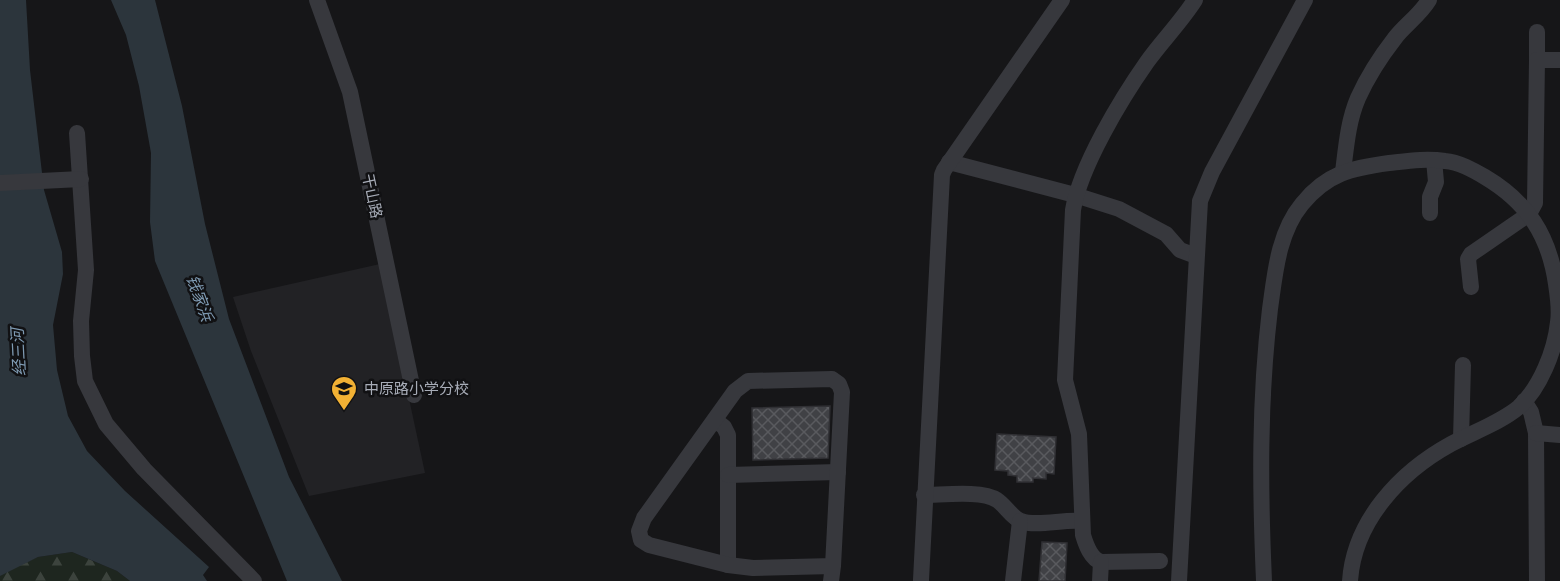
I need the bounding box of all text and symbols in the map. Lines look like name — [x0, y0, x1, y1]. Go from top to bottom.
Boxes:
street label: 干山路 — [359, 172, 385, 220]
water label: 钱家浜 — [182, 272, 217, 326]
water label: 经三河 — [8, 325, 29, 376]
school or university icon: 中原路小学分校 — [329, 374, 359, 412]
place label: 中原路小学分校 — [364, 380, 469, 398]

